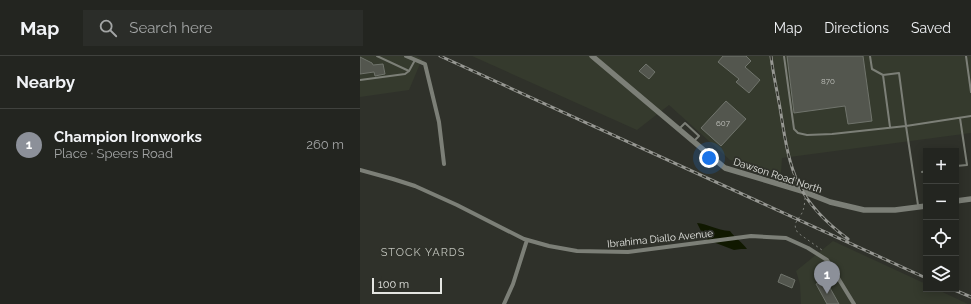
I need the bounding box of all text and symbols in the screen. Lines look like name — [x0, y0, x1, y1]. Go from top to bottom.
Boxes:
search box — [83, 10, 363, 46]
text: Map — [20, 17, 59, 39]
icon: search — [97, 17, 119, 39]
text: Search here — [129, 19, 213, 37]
text: Map — [774, 20, 802, 36]
text: Directions — [824, 20, 889, 36]
text: Saved — [911, 20, 951, 36]
text: Nearby — [16, 72, 75, 92]
house number: 870 — [821, 76, 835, 86]
house number: 607 — [716, 118, 731, 128]
text: Champion Ironworks — [54, 128, 202, 146]
text: 1 — [26, 137, 32, 152]
text: 260 m — [306, 137, 344, 152]
text: Place · Speers Road — [54, 146, 173, 161]
your location — [699, 148, 719, 168]
map controls — [923, 148, 959, 292]
button: + — [923, 148, 959, 184]
street label: Dawson Road North — [732, 156, 824, 195]
button: − — [923, 184, 959, 220]
button: locate — [923, 220, 959, 256]
street label: Ibrahima Diallo Avenue — [607, 227, 714, 250]
district label: STOCK YARDS — [381, 246, 465, 259]
button: layers — [923, 256, 959, 292]
pin: 1 — [814, 261, 840, 294]
scale bar — [372, 276, 442, 295]
text: 100 m — [378, 278, 409, 291]

